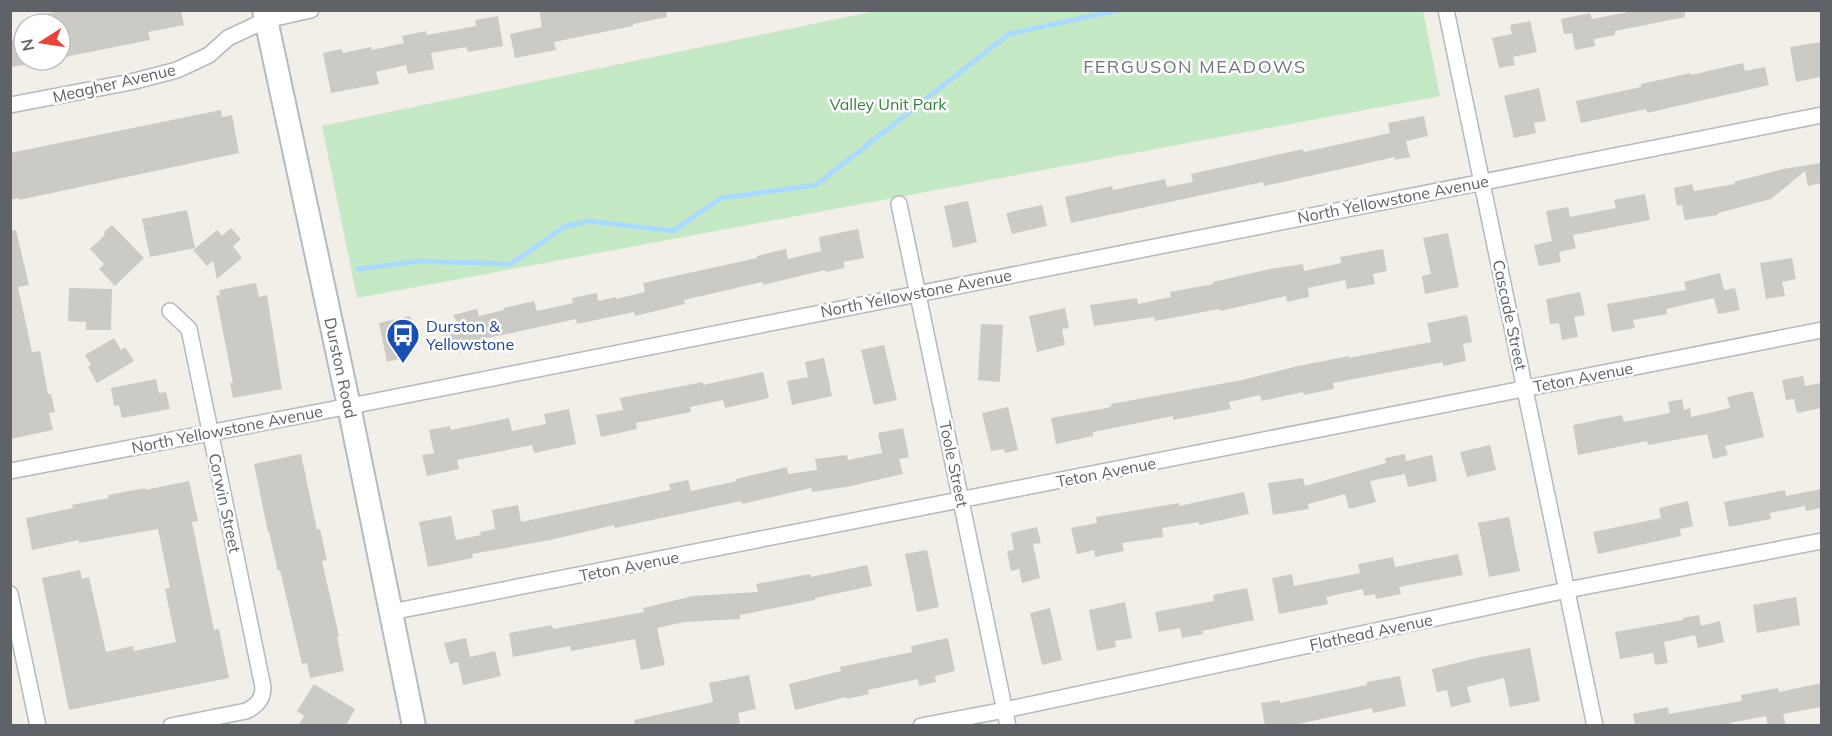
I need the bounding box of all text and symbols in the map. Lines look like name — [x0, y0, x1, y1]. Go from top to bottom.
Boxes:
north arrow — [12, 12, 72, 72]
text: N — [16, 37, 38, 53]
district label: FERGUSON MEADOWS — [1083, 55, 1307, 78]
street label: Meagher Avenue — [51, 59, 177, 107]
park label: Valley Unit Park — [829, 94, 947, 114]
street label: North Yellowstone Avenue — [1296, 171, 1490, 227]
street label: Cascade Street — [1489, 258, 1532, 372]
street label: North Yellowstone Avenue — [819, 265, 1013, 321]
street label: Durston Road — [320, 316, 361, 420]
place label: Durston & Yellowstone — [425, 316, 514, 354]
bus stop icon: Durston & Yellowstone — [385, 317, 421, 364]
street label: Teton Avenue — [1531, 358, 1635, 396]
street label: North Yellowstone Avenue — [130, 401, 324, 457]
street label: Toole Street — [935, 419, 973, 509]
street label: Corwin Street — [205, 451, 245, 555]
street label: Teton Avenue — [1054, 453, 1158, 491]
street label: Teton Avenue — [577, 547, 681, 585]
street label: Flathead Avenue — [1308, 609, 1434, 655]

